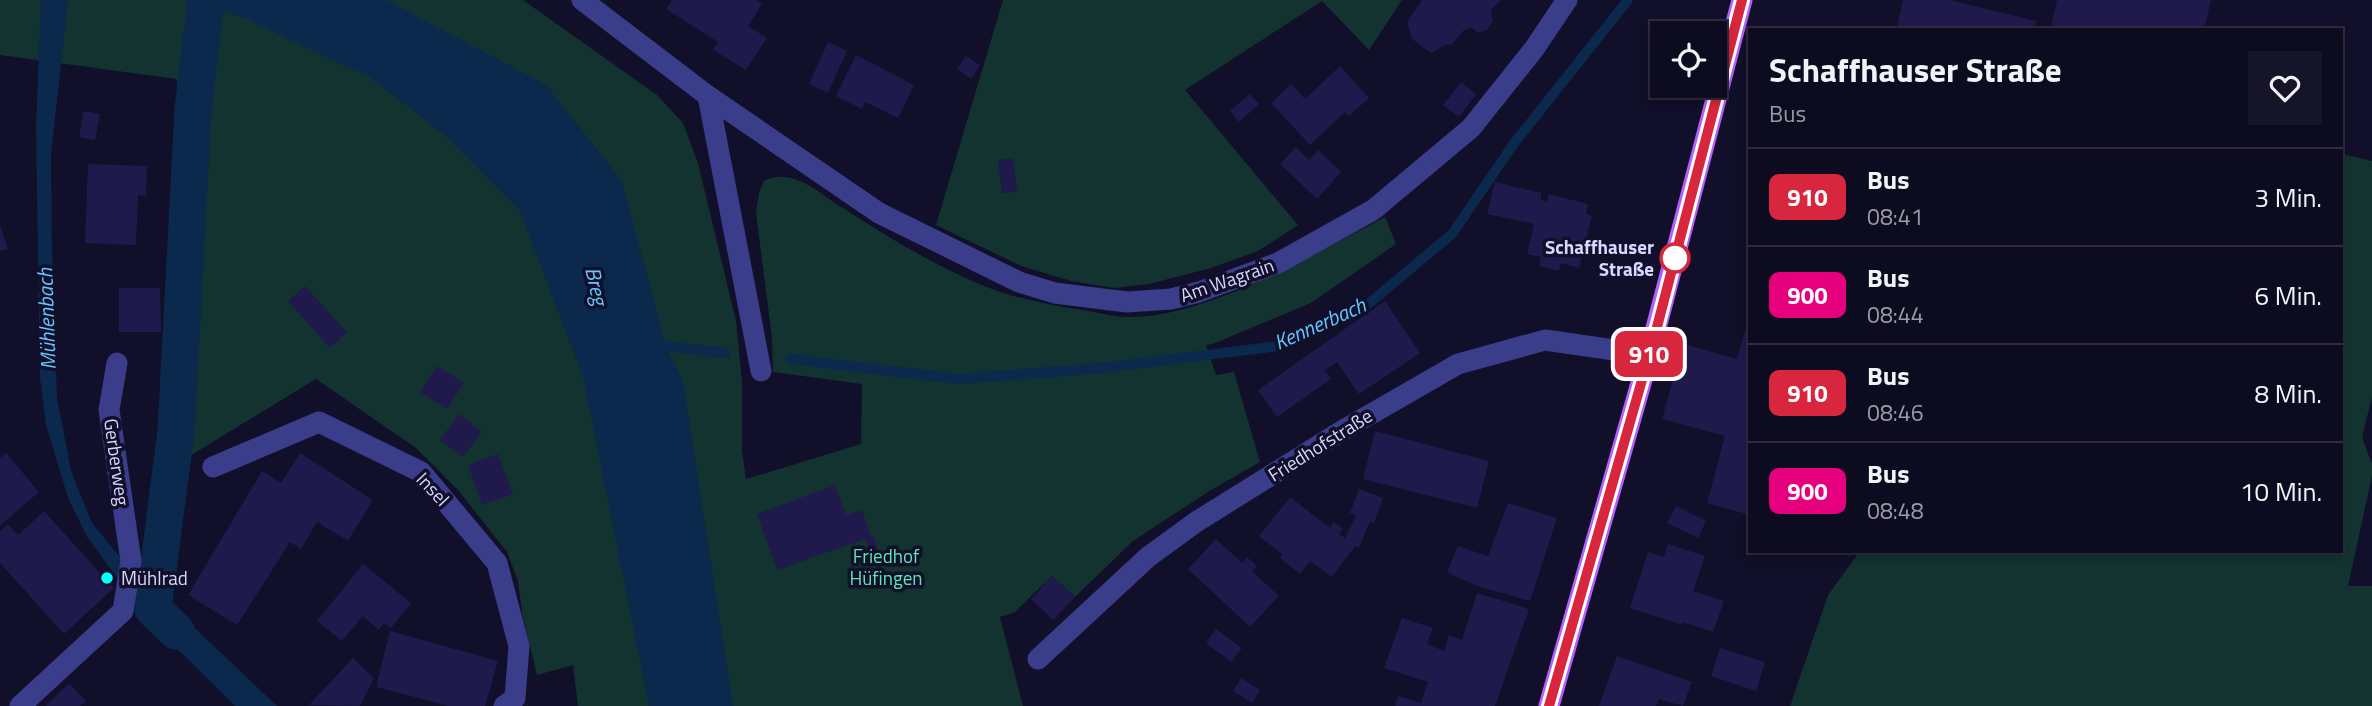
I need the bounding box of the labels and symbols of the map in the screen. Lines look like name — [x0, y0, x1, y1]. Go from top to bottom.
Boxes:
place label: Schaffhauser Straße — [1545, 232, 1654, 283]
marker: Schaffhauser Straße — [1660, 243, 1690, 273]
street label: Am Wagrain — [1176, 250, 1278, 309]
water label: Breg — [577, 264, 617, 310]
water label: Mühlenbach — [28, 267, 64, 371]
water label: Kennerbach — [1269, 288, 1371, 358]
line badge: 910 — [1609, 331, 1689, 377]
street label: Friedhofstraße — [1262, 401, 1378, 488]
street label: Gerberweg — [97, 416, 138, 508]
street label: Insel — [410, 465, 457, 512]
park label: Friedhof Hüfingen — [849, 541, 923, 592]
place label: Mühlrad — [121, 563, 188, 592]
marker: Mühlrad — [99, 570, 115, 586]

